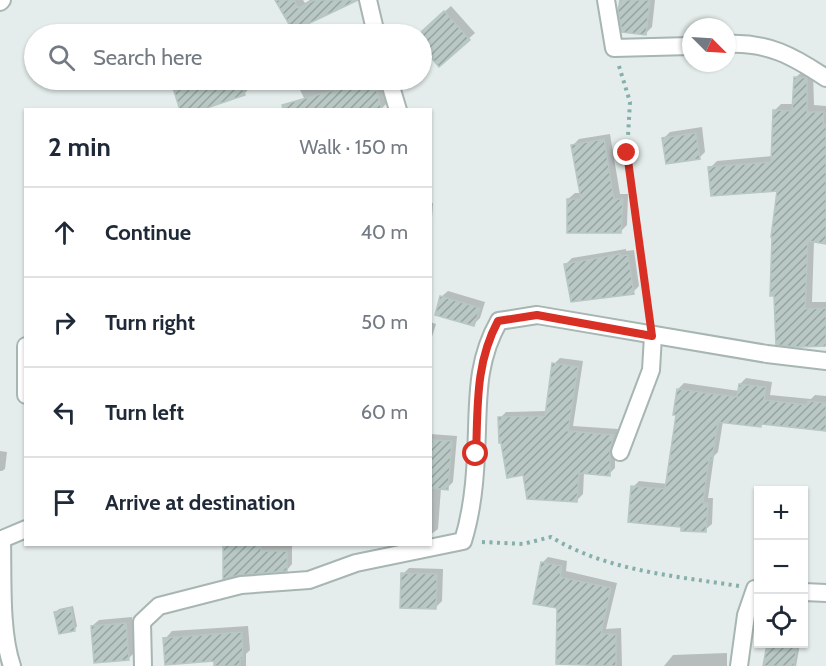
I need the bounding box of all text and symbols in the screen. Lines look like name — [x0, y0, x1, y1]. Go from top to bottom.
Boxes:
north arrow — [682, 18, 736, 72]
search box — [24, 24, 432, 90]
icon: search — [45, 41, 78, 74]
text: Search here — [93, 44, 202, 71]
text: 2 min — [48, 131, 111, 163]
text: Walk · 150 m — [300, 135, 408, 159]
route end — [613, 139, 639, 165]
icon: ahead — [48, 216, 81, 249]
text: Continue — [105, 219, 191, 246]
text: 40 m — [360, 220, 408, 244]
icon: right — [48, 306, 81, 339]
text: Turn right — [105, 309, 195, 336]
text: 50 m — [361, 310, 408, 334]
icon: left — [48, 396, 81, 429]
text: Turn left — [105, 399, 184, 426]
text: 60 m — [361, 400, 408, 424]
route start — [462, 440, 488, 466]
icon: arrive — [48, 486, 81, 519]
map controls — [754, 486, 808, 648]
button: + — [754, 486, 808, 540]
text: Arrive at destination — [105, 489, 295, 516]
button: − — [754, 540, 808, 594]
button: locate — [754, 594, 808, 648]

